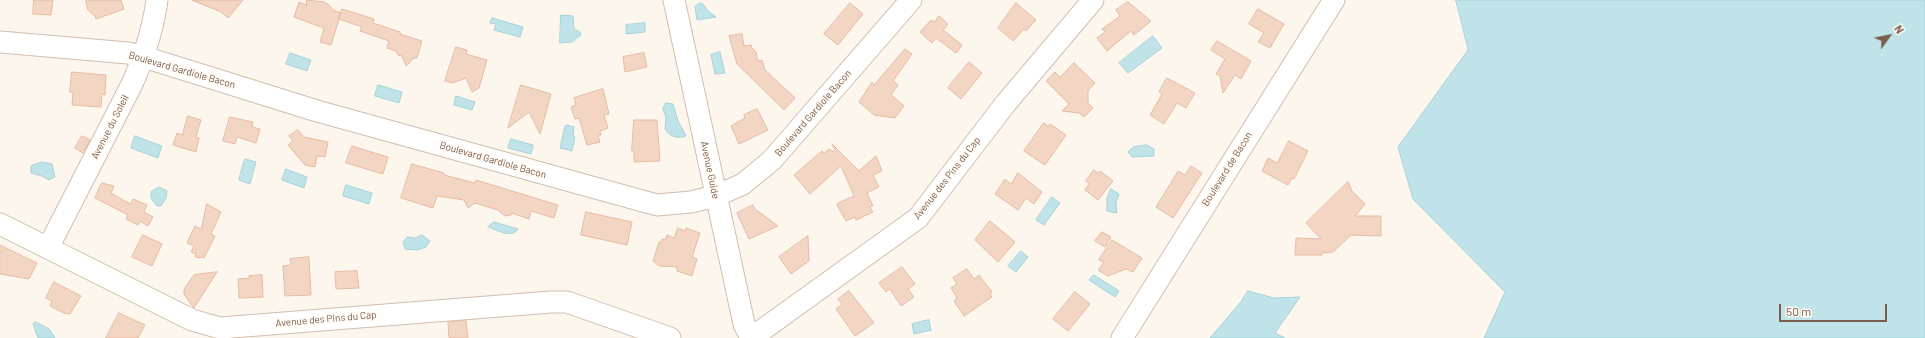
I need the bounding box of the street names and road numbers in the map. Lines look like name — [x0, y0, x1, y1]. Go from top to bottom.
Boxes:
street label: Boulevard Gardiole Bacon — [127, 49, 237, 91]
street label: Boulevard Gardiole Bacon — [772, 67, 854, 159]
street label: Avenue du Soleil — [89, 93, 131, 161]
street label: Boulevard de Bacon — [1199, 130, 1255, 208]
street label: Avenue des Pins du Cap — [911, 134, 983, 222]
street label: Boulevard Gardiole Bacon — [438, 139, 548, 181]
street label: Avenue Guide — [698, 140, 722, 200]
street label: Avenue des Pins du Cap — [275, 309, 377, 329]

